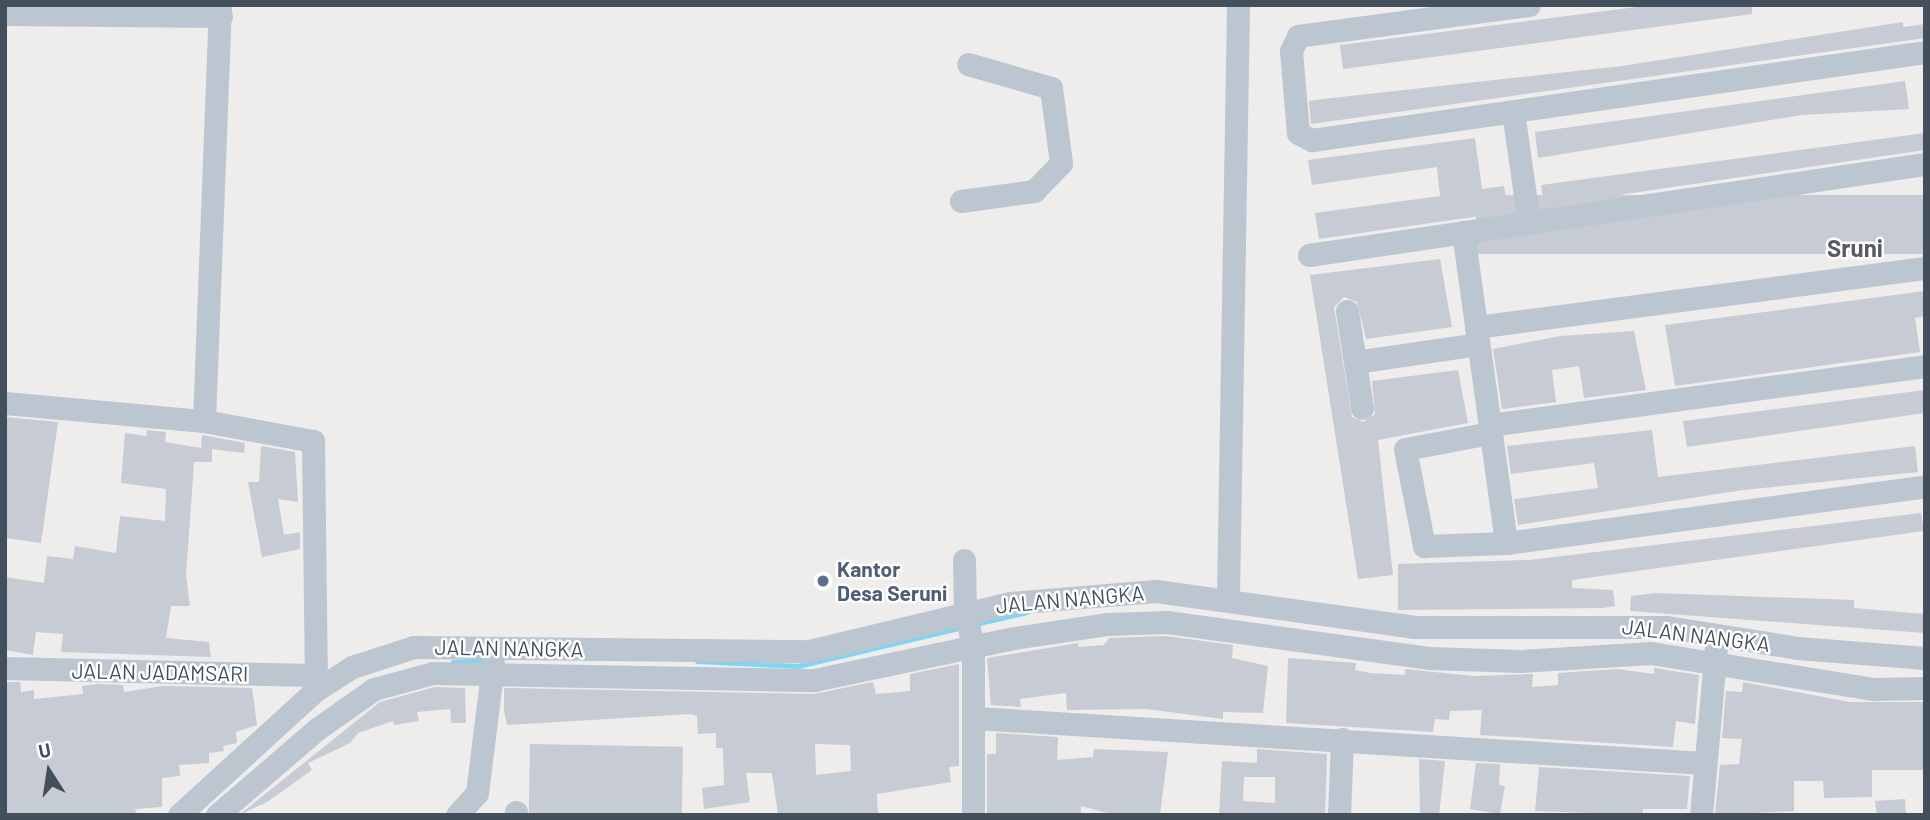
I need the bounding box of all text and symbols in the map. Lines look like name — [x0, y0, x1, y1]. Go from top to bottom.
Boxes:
district label: Sruni — [1827, 234, 1883, 262]
place label: Kantor Desa Seruni — [837, 556, 947, 606]
marker: Kantor Desa Seruni — [815, 573, 831, 589]
street label: JALAN NANGKA — [995, 580, 1145, 618]
street label: JALAN NANGKA — [1621, 613, 1771, 657]
street label: JALAN NANGKA — [434, 634, 584, 662]
street label: JALAN JADAMSARI — [71, 658, 249, 686]
north arrow — [14, 736, 84, 806]
text: U — [36, 737, 53, 762]

